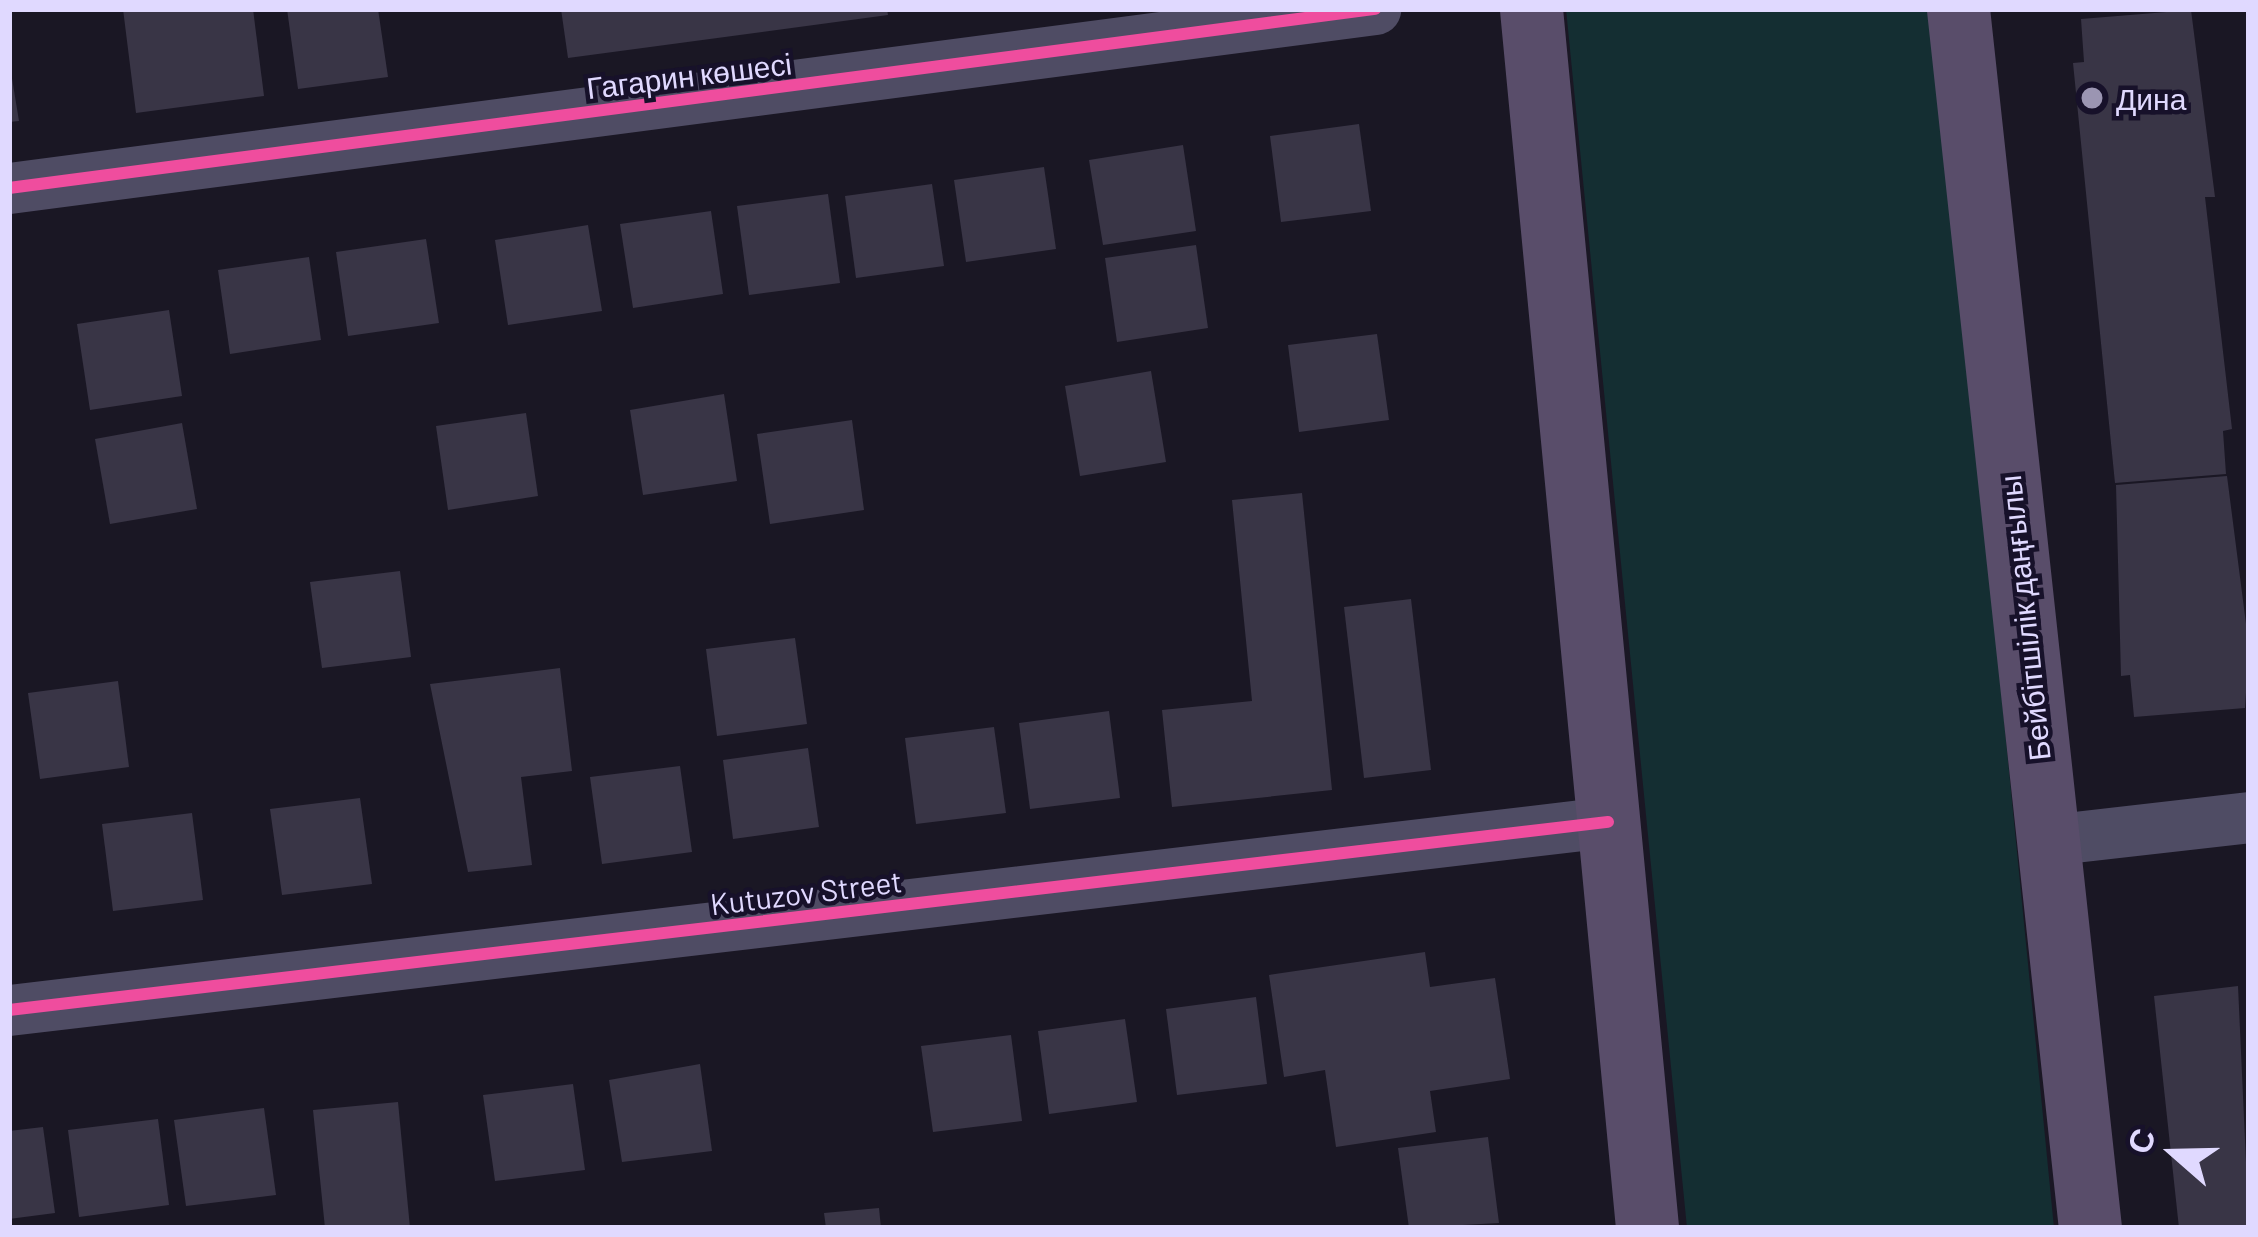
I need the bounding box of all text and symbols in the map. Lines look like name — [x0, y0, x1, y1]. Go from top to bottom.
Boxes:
street label: Гагарин көшесі — [584, 45, 794, 105]
place label: Дина — [2116, 80, 2186, 116]
marker: Дина — [2079, 85, 2105, 111]
street label: Бейбітшілік даңғылы — [1991, 473, 2057, 763]
street label: Kutuzov Street — [708, 862, 904, 922]
north arrow — [2114, 1093, 2234, 1213]
text: С — [2117, 1123, 2163, 1159]

